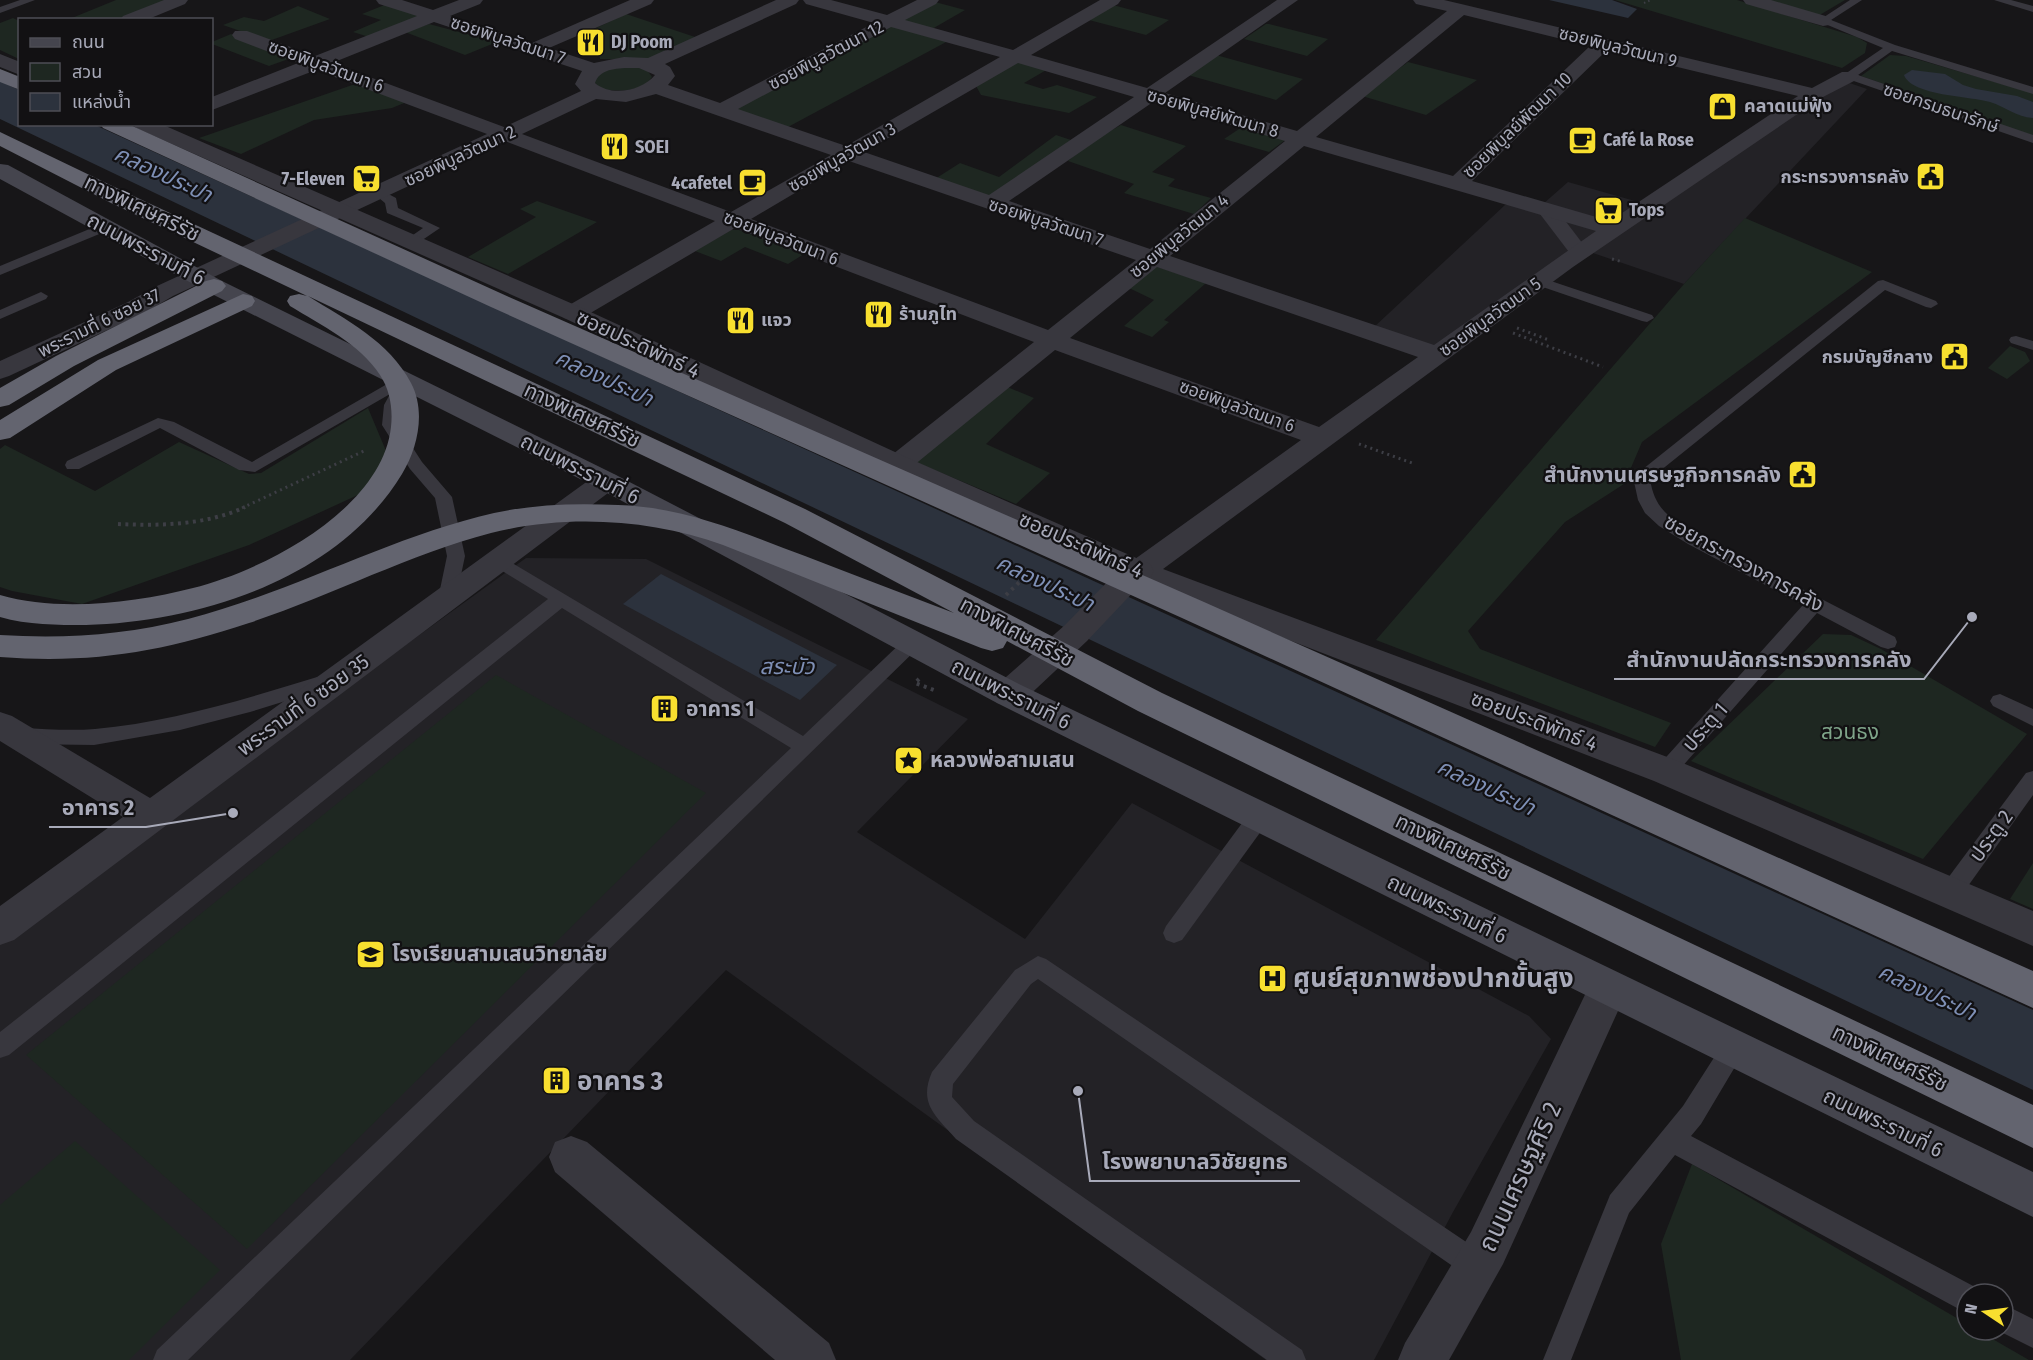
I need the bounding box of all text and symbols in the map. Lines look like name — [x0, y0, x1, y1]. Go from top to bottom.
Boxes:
street label: ซอยพิบูลวัฒนา 7 — [447, 11, 568, 70]
street label: ซอยพิบูลวัฒนา 12 — [765, 15, 888, 95]
legend — [18, 18, 213, 126]
street label: ซอยพิบูลวัฒนา 9 — [1556, 22, 1679, 73]
restaurant icon: DJ Poom — [574, 26, 606, 58]
text: ถนน — [72, 31, 105, 53]
place label: DJ Poom — [611, 31, 673, 53]
street label: ซอยพิบูลวัฒนา 6 — [265, 35, 387, 98]
text: สวน — [72, 61, 102, 83]
street label: ซอยพิบูลย์พัฒนา 10 — [1458, 67, 1577, 183]
street label: ซอยกรมธนารักษ์ — [1880, 78, 2002, 138]
street label: ซอยพิบูลย์พัฒนา 8 — [1144, 84, 1281, 143]
text: แหล่งน้ำ — [72, 89, 131, 113]
shop icon: คลาดแม่ฟุ้ง — [1707, 90, 1739, 122]
place label: คลาดแม่ฟุ้ง — [1744, 95, 1832, 117]
street label: ซอยพิบูลวัฒนา 3 — [784, 117, 900, 198]
street label: ซอยพิบูลวัฒนา 2 — [401, 121, 520, 192]
cafe icon: Café la Rose — [1566, 124, 1598, 156]
place label: Café la Rose — [1603, 129, 1694, 151]
restaurant icon: SOEI — [598, 131, 630, 163]
place label: SOEI — [635, 136, 669, 158]
water label: คลองประปา — [110, 140, 217, 209]
public building icon: กระทรวงการคลัง — [1914, 161, 1946, 193]
supermarket icon: 7-Eleven — [350, 163, 382, 195]
place label: กระทรวงการคลัง — [1780, 166, 1909, 188]
cafe icon: 4cafetel — [737, 167, 769, 199]
place label: 7-Eleven — [282, 168, 345, 190]
street label: ทางพิเศษศรีรัช — [80, 169, 204, 247]
place label: 4cafetel — [671, 172, 732, 194]
street label: ซอยพิบูลวัฒนา 4 — [1125, 189, 1234, 283]
street label: ซอยพิบูลวัฒนา 7 — [985, 193, 1106, 252]
supermarket icon: Tops — [1592, 194, 1624, 226]
place label: Tops — [1629, 199, 1664, 221]
street label: ถนนพระรามที่ 6 — [82, 205, 210, 291]
street label: ซอยพิบูลวัฒนา 6 — [720, 206, 842, 271]
street label: ซอยพิบูลวัฒนา 5 — [1435, 273, 1546, 362]
street label: พระรามที่ 6 ซอย 37 — [33, 282, 164, 362]
restaurant icon: ร้านภูไท — [862, 298, 894, 330]
place label: ร้านภูไท — [899, 303, 957, 325]
street label: ซอยประดิพัทธ์ 4 — [572, 304, 704, 384]
restaurant icon: แจว — [724, 304, 756, 336]
place label: แจว — [761, 309, 792, 331]
public building icon: กรมบัญชีกลาง — [1938, 341, 1970, 373]
water label: คลองประปา — [551, 344, 658, 413]
place label: กรมบัญชีกลาง — [1822, 346, 1933, 368]
street label: ซอยพิบูลวัฒนา 6 — [1176, 375, 1298, 438]
street label: ทางพิเศษศรีรัช — [520, 377, 644, 453]
street label: ถนนพระรามที่ 6 — [516, 426, 645, 510]
public building icon: สำนักงานเศรษฐกิจการคลัง — [1786, 459, 1818, 491]
place label: สำนักงานเศรษฐกิจการคลัง — [1544, 462, 1781, 488]
street label: ซอยประดิพัทธ์ 4 — [1015, 506, 1147, 584]
street label: ซอยกระทรวงการคลัง — [1660, 508, 1828, 618]
water label: คลองประปา — [992, 549, 1099, 618]
street label: ทางพิเศษศรีรัช — [956, 591, 1078, 673]
callout: สำนักงานปลัดกระทรวงการคลัง — [1614, 639, 1924, 679]
text: สำนักงานปลัดกระทรวงการคลัง — [1626, 646, 1912, 673]
street label: พระรามที่ 6 ซอย 35 — [231, 647, 374, 762]
street label: ถนนพระรามที่ 6 — [947, 651, 1076, 735]
water label: สระบัว — [760, 653, 816, 680]
street label: ซอยประดิพัทธ์ 4 — [1467, 685, 1601, 757]
building icon: อาคาร 1 — [649, 693, 681, 725]
place label: อาคาร 1 — [686, 696, 754, 722]
street label: ประตู 1 — [1677, 697, 1733, 757]
park label: สวนธง — [1821, 719, 1879, 745]
place icon: หลวงพ่อสามเสน — [893, 744, 925, 776]
place label: หลวงพ่อสามเสน — [930, 747, 1075, 773]
water label: คลองประปา — [1433, 753, 1540, 822]
callout: อาคาร 2 — [49, 787, 146, 827]
text: อาคาร 2 — [62, 794, 134, 821]
street label: ประตู 2 — [1964, 805, 2018, 867]
street label: ทางพิเศษศรีรัช — [1391, 808, 1515, 886]
street label: ถนนพระรามที่ 6 — [1383, 867, 1512, 949]
school or university icon: โรงเรียนสามเสนวิทยาลัย — [355, 938, 387, 970]
place label: โรงเรียนสามเสนวิทยาลัย — [392, 941, 607, 967]
water label: คลองประปา — [1874, 958, 1981, 1027]
place label: ศูนย์สุขภาพช่องปากขั้นสูง — [1293, 960, 1574, 994]
hospital icon: ศูนย์สุขภาพช่องปากขั้นสูง — [1256, 962, 1288, 994]
street label: ทางพิเศษศรีรัช — [1828, 1019, 1952, 1097]
building icon: อาคาร 3 — [540, 1065, 572, 1097]
place label: อาคาร 3 — [577, 1066, 663, 1097]
street label: ถนนพระรามที่ 6 — [1819, 1081, 1948, 1163]
street label: ถนนเศรษฐศิริ 2 — [1472, 1097, 1568, 1257]
callout: โรงพยาบาลวิชัยยุทธ — [1090, 1141, 1300, 1181]
text: โรงพยาบาลวิชัยยุทธ — [1102, 1148, 1288, 1175]
north arrow — [1955, 1282, 2015, 1342]
text: N — [1961, 1302, 1981, 1316]

